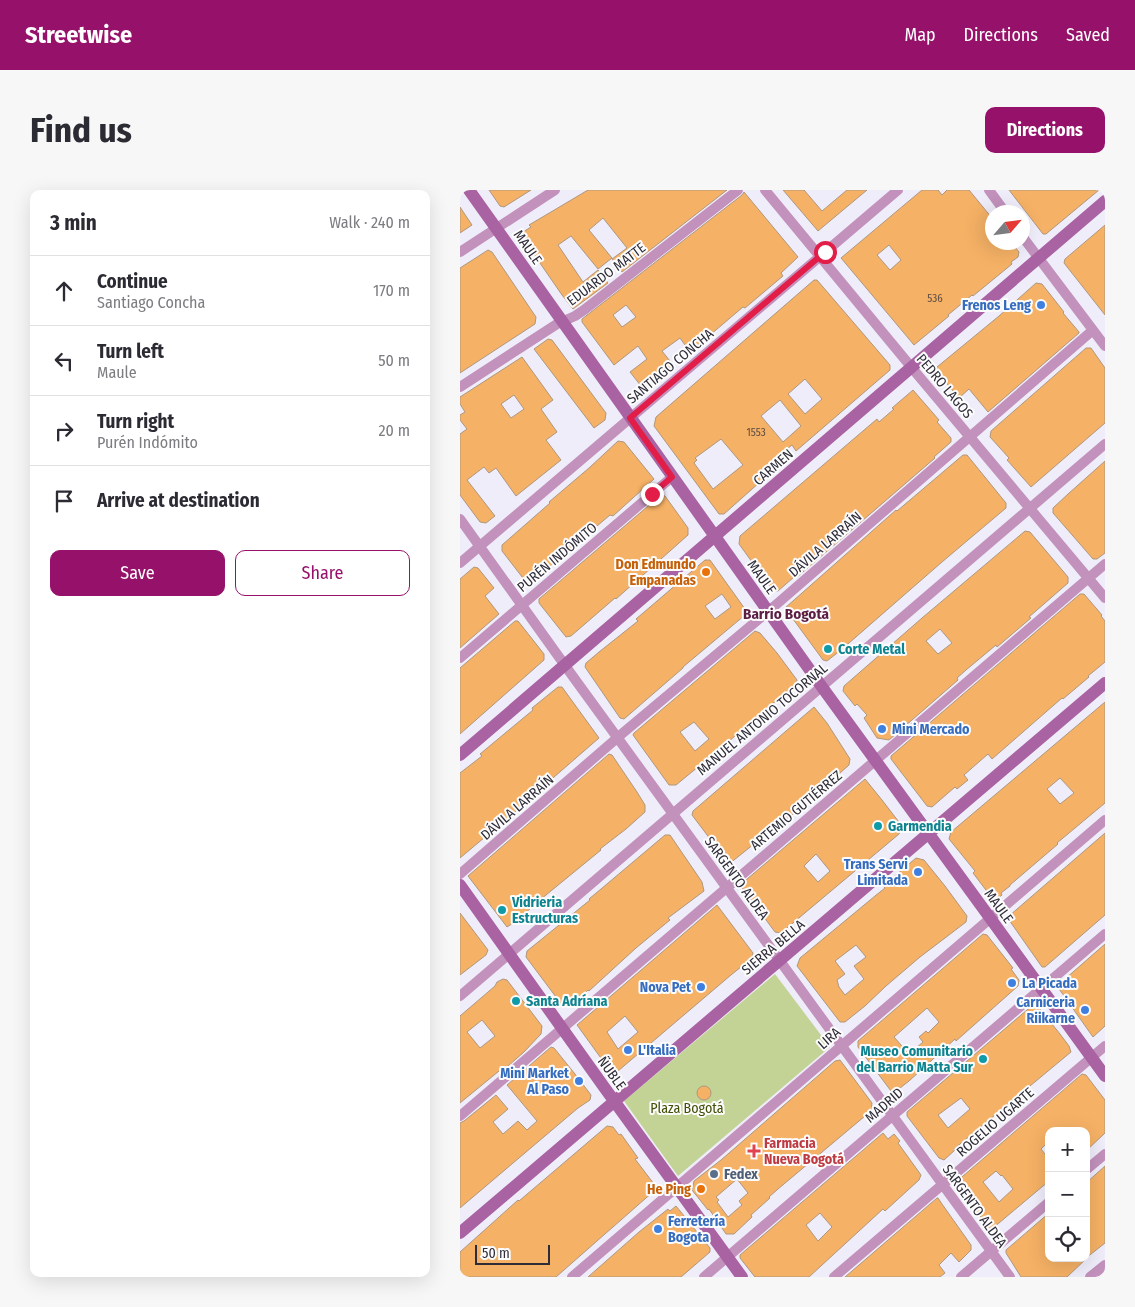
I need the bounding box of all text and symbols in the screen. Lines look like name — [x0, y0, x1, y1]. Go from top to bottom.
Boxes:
text: Streetwise — [25, 21, 132, 49]
text: Map — [904, 24, 936, 46]
text: Directions — [964, 24, 1038, 46]
text: Saved — [1066, 24, 1110, 46]
button: Directions — [985, 107, 1105, 153]
text: Find us — [30, 109, 132, 151]
north arrow — [985, 205, 1030, 250]
text: 3 min — [50, 210, 97, 236]
text: Walk · 240 m — [329, 213, 410, 232]
street label: MAULE — [510, 227, 546, 268]
street label: EDUARDO MATTE — [564, 239, 649, 310]
route start — [814, 241, 837, 264]
text: Continue — [97, 270, 168, 293]
icon: ahead — [50, 277, 78, 305]
text: 170 m — [373, 281, 410, 300]
house number: 536 — [927, 292, 943, 305]
text: Santiago Concha — [97, 293, 205, 312]
place label: Frenos Leng — [962, 297, 1031, 314]
marker: Frenos Leng — [1035, 299, 1047, 311]
street label: SANTIAGO CONCHA — [624, 325, 717, 407]
text: Turn left — [97, 340, 164, 363]
icon: left — [50, 347, 78, 375]
text: 50 m — [378, 351, 410, 370]
street label: PEDRO LAGOS — [913, 351, 976, 422]
text: Maule — [97, 363, 137, 382]
text: Turn right — [97, 410, 174, 433]
icon: right — [50, 417, 78, 445]
text: 20 m — [379, 421, 410, 440]
house number: 1553 — [746, 426, 766, 439]
text: Purén Indómito — [97, 433, 198, 452]
street label: CARMEN — [750, 446, 797, 489]
route end — [641, 483, 664, 506]
icon: arrive — [50, 487, 78, 515]
text: Arrive at destination — [97, 489, 260, 512]
street label: DÁVILA LARRAÍN — [785, 507, 865, 581]
street label: PURÉN INDÓMITO — [513, 518, 601, 596]
button: Save — [50, 550, 225, 596]
button: Share — [235, 550, 410, 596]
place label: Don Edmundo Empanadas — [616, 556, 697, 589]
street label: MAULE — [743, 557, 780, 598]
marker: Don Edmundo Empanadas — [700, 566, 712, 578]
district label: Barrio Bogotá — [743, 605, 830, 623]
place label: Corte Metal — [838, 641, 905, 658]
marker: Corte Metal — [822, 643, 834, 655]
street label: MANUEL ANTONIO TOCORNAL — [694, 660, 831, 779]
place label: Mini Mercado — [892, 721, 970, 738]
marker: Mini Mercado — [876, 723, 888, 735]
street label: ARTEMIO GUTIÉRREZ — [746, 766, 846, 854]
street label: DÁVILA LARRAÍN — [477, 770, 557, 844]
place label: Garmendia — [888, 818, 952, 835]
marker: Garmendia — [872, 820, 884, 832]
street label: SARGENTO ALDEA — [701, 833, 773, 924]
place label: Trans Servi Limitada — [844, 856, 908, 889]
marker: Trans Servi Limitada — [912, 866, 924, 878]
street label: MAULE — [980, 886, 1017, 927]
place label: Vidrieria Estructuras — [511, 894, 578, 927]
marker: Vidrieria Estructuras — [496, 904, 508, 916]
street label: SIERRA BELLA — [738, 916, 809, 979]
place label: La Picada — [1022, 975, 1077, 992]
marker: La Picada — [1006, 977, 1018, 989]
place label: Nova Pet — [640, 979, 692, 996]
marker: Nova Pet — [695, 981, 707, 993]
place label: Santa Adríana — [526, 993, 607, 1010]
place label: Carniceria Riikarne — [1016, 994, 1075, 1027]
marker: Santa Adríana — [510, 995, 522, 1007]
marker: Carniceria Riikarne — [1079, 1004, 1091, 1016]
street label: LIRA — [814, 1023, 845, 1053]
place label: L'Italia — [638, 1042, 676, 1059]
place label: Museo Comunitario del Barrio Matta Sur — [856, 1043, 974, 1076]
marker: L'Italia — [622, 1044, 634, 1056]
street label: ÑUBLE — [594, 1053, 630, 1094]
marker: Museo Comunitario del Barrio Matta Sur — [977, 1053, 989, 1065]
place label: Mini Market Al Paso — [500, 1065, 570, 1098]
marker: Mini Market Al Paso — [573, 1075, 585, 1087]
street label: MADRID — [862, 1084, 907, 1127]
street label: ROGELIO UGARTE — [953, 1084, 1038, 1161]
park label: Plaza Bogotá — [650, 1100, 724, 1117]
map controls — [1045, 1127, 1090, 1262]
button: + — [1045, 1127, 1090, 1172]
place label: Farmacia Nueva Bogotá — [764, 1135, 844, 1168]
marker: Farmacia Nueva Bogotá — [748, 1145, 760, 1157]
street label: SARGENTO ALDEA — [939, 1161, 1011, 1252]
place label: Fedex — [724, 1166, 758, 1183]
marker: Fedex — [708, 1168, 720, 1180]
button: − — [1045, 1172, 1090, 1217]
place label: He Ping — [647, 1181, 691, 1198]
marker: He Ping — [695, 1183, 707, 1195]
place label: Ferretería Bogota — [668, 1213, 725, 1246]
button: locate — [1045, 1217, 1090, 1262]
marker: Ferretería Bogota — [652, 1223, 664, 1235]
scale bar — [475, 1242, 550, 1265]
text: 50 m — [482, 1245, 510, 1262]

